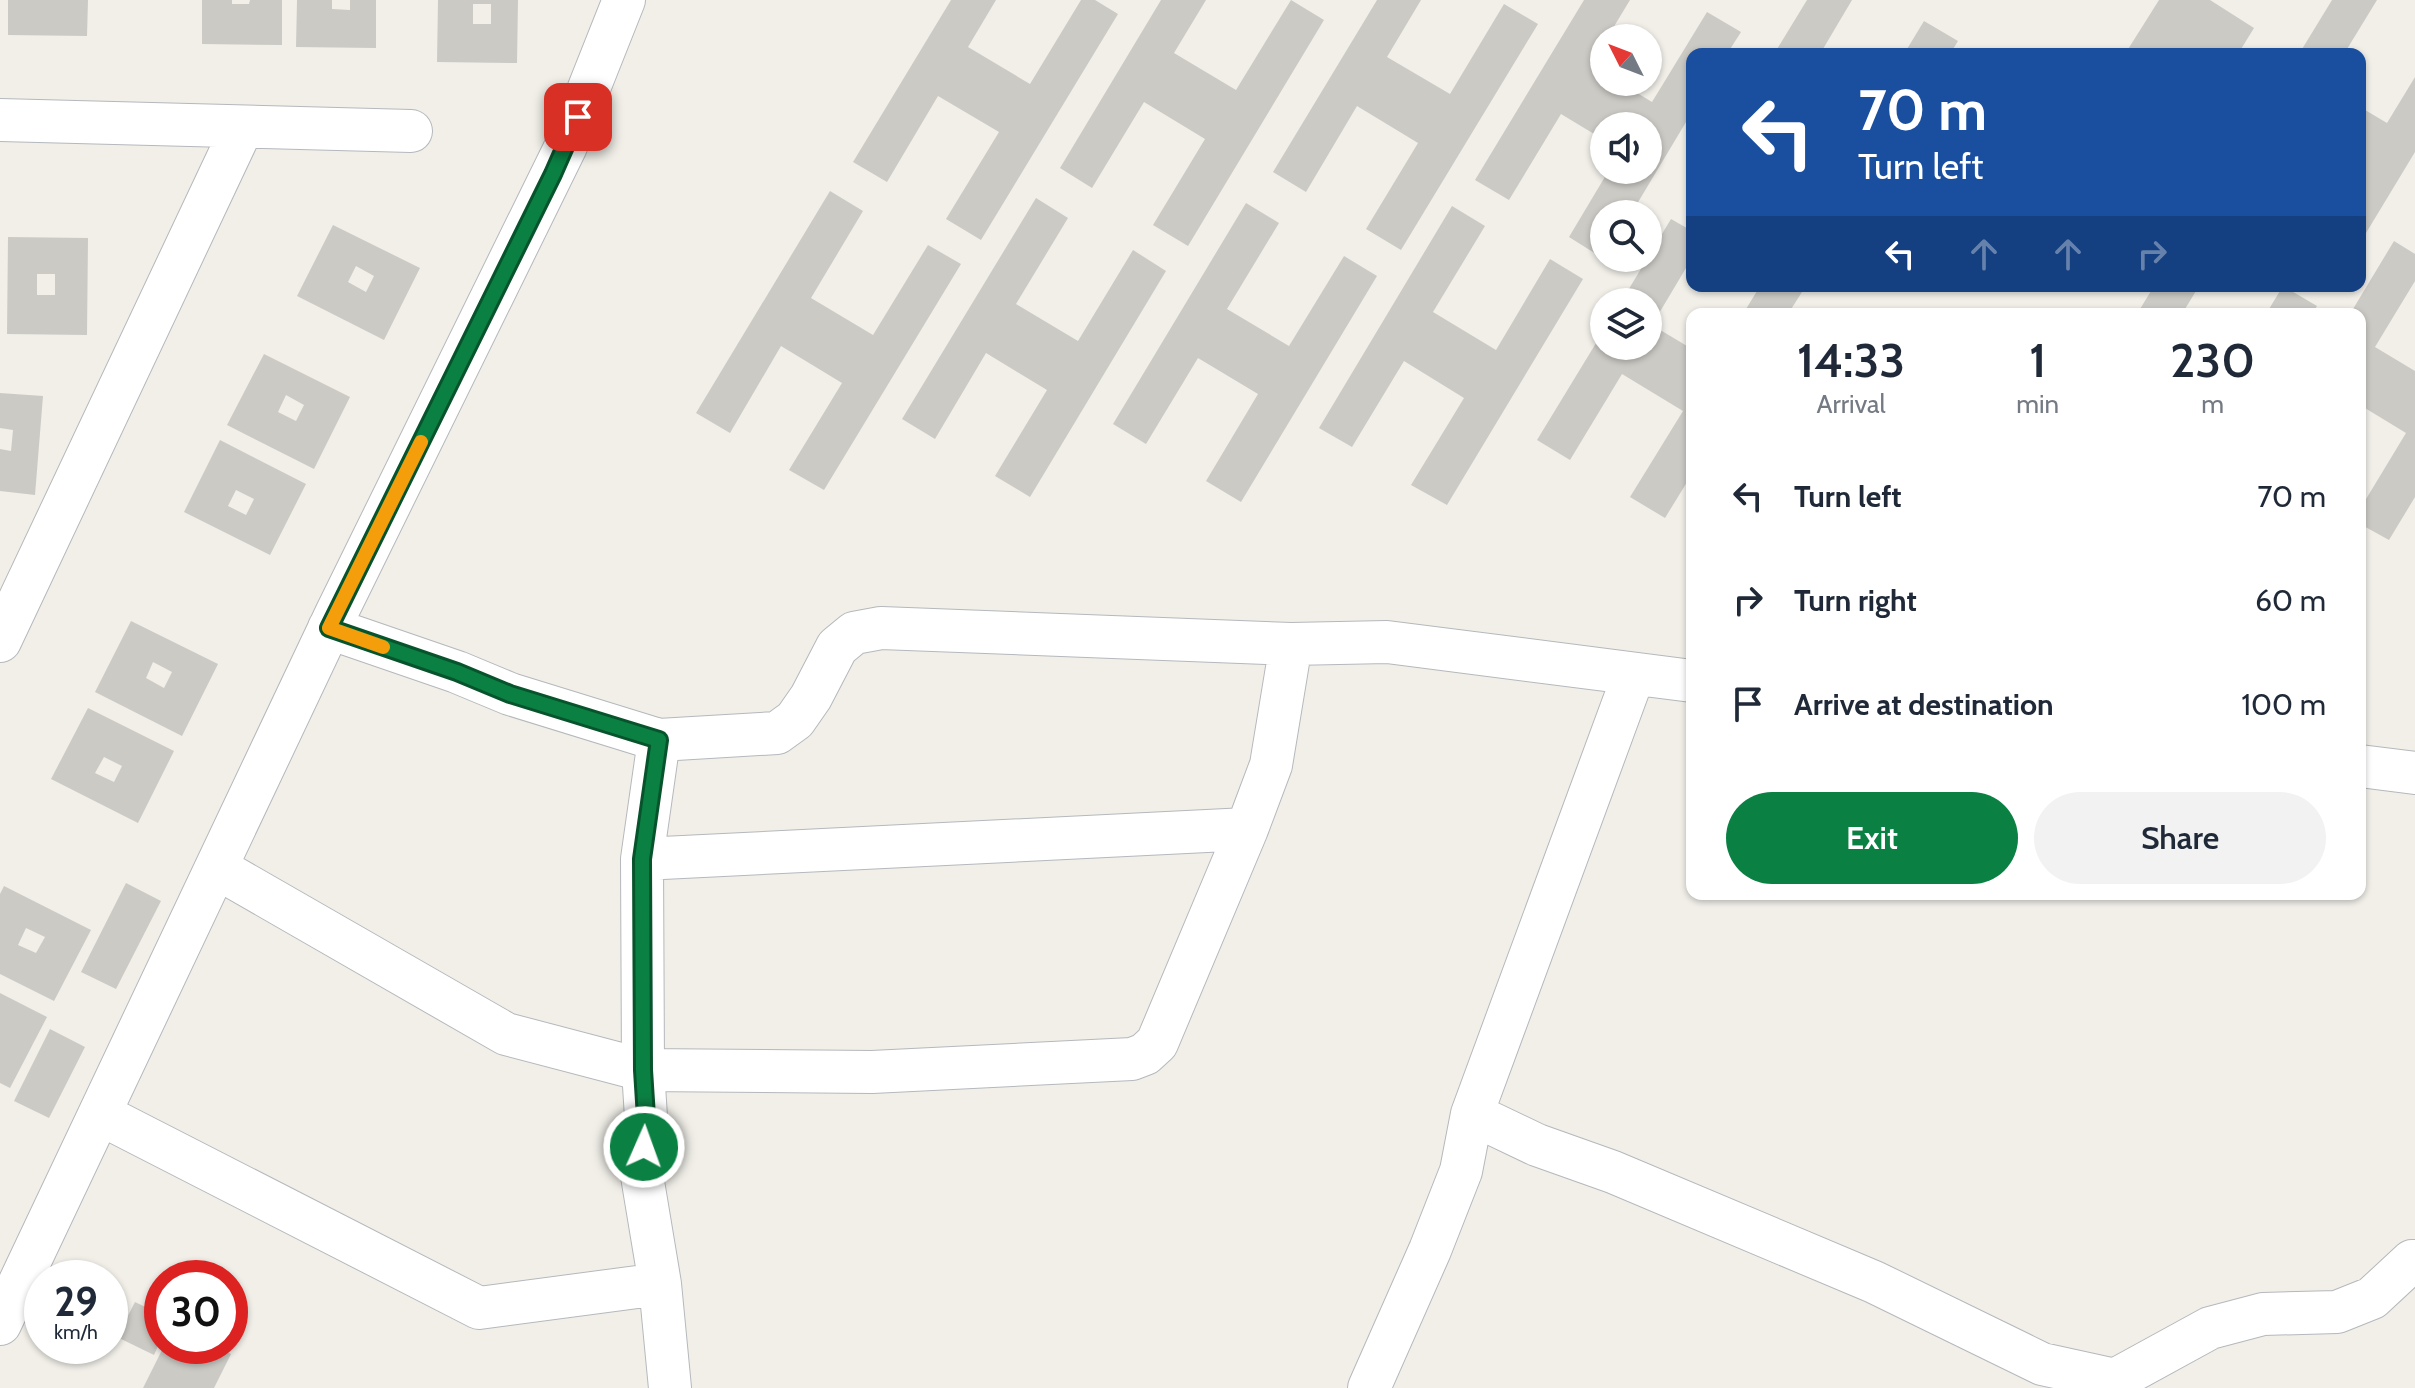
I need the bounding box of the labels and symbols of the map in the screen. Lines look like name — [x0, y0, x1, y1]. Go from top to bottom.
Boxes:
north arrow — [1590, 24, 1662, 96]
pin — [544, 83, 612, 151]
position arrow — [602, 1105, 686, 1189]
speed limit sign: 30 — [144, 1260, 248, 1364]

